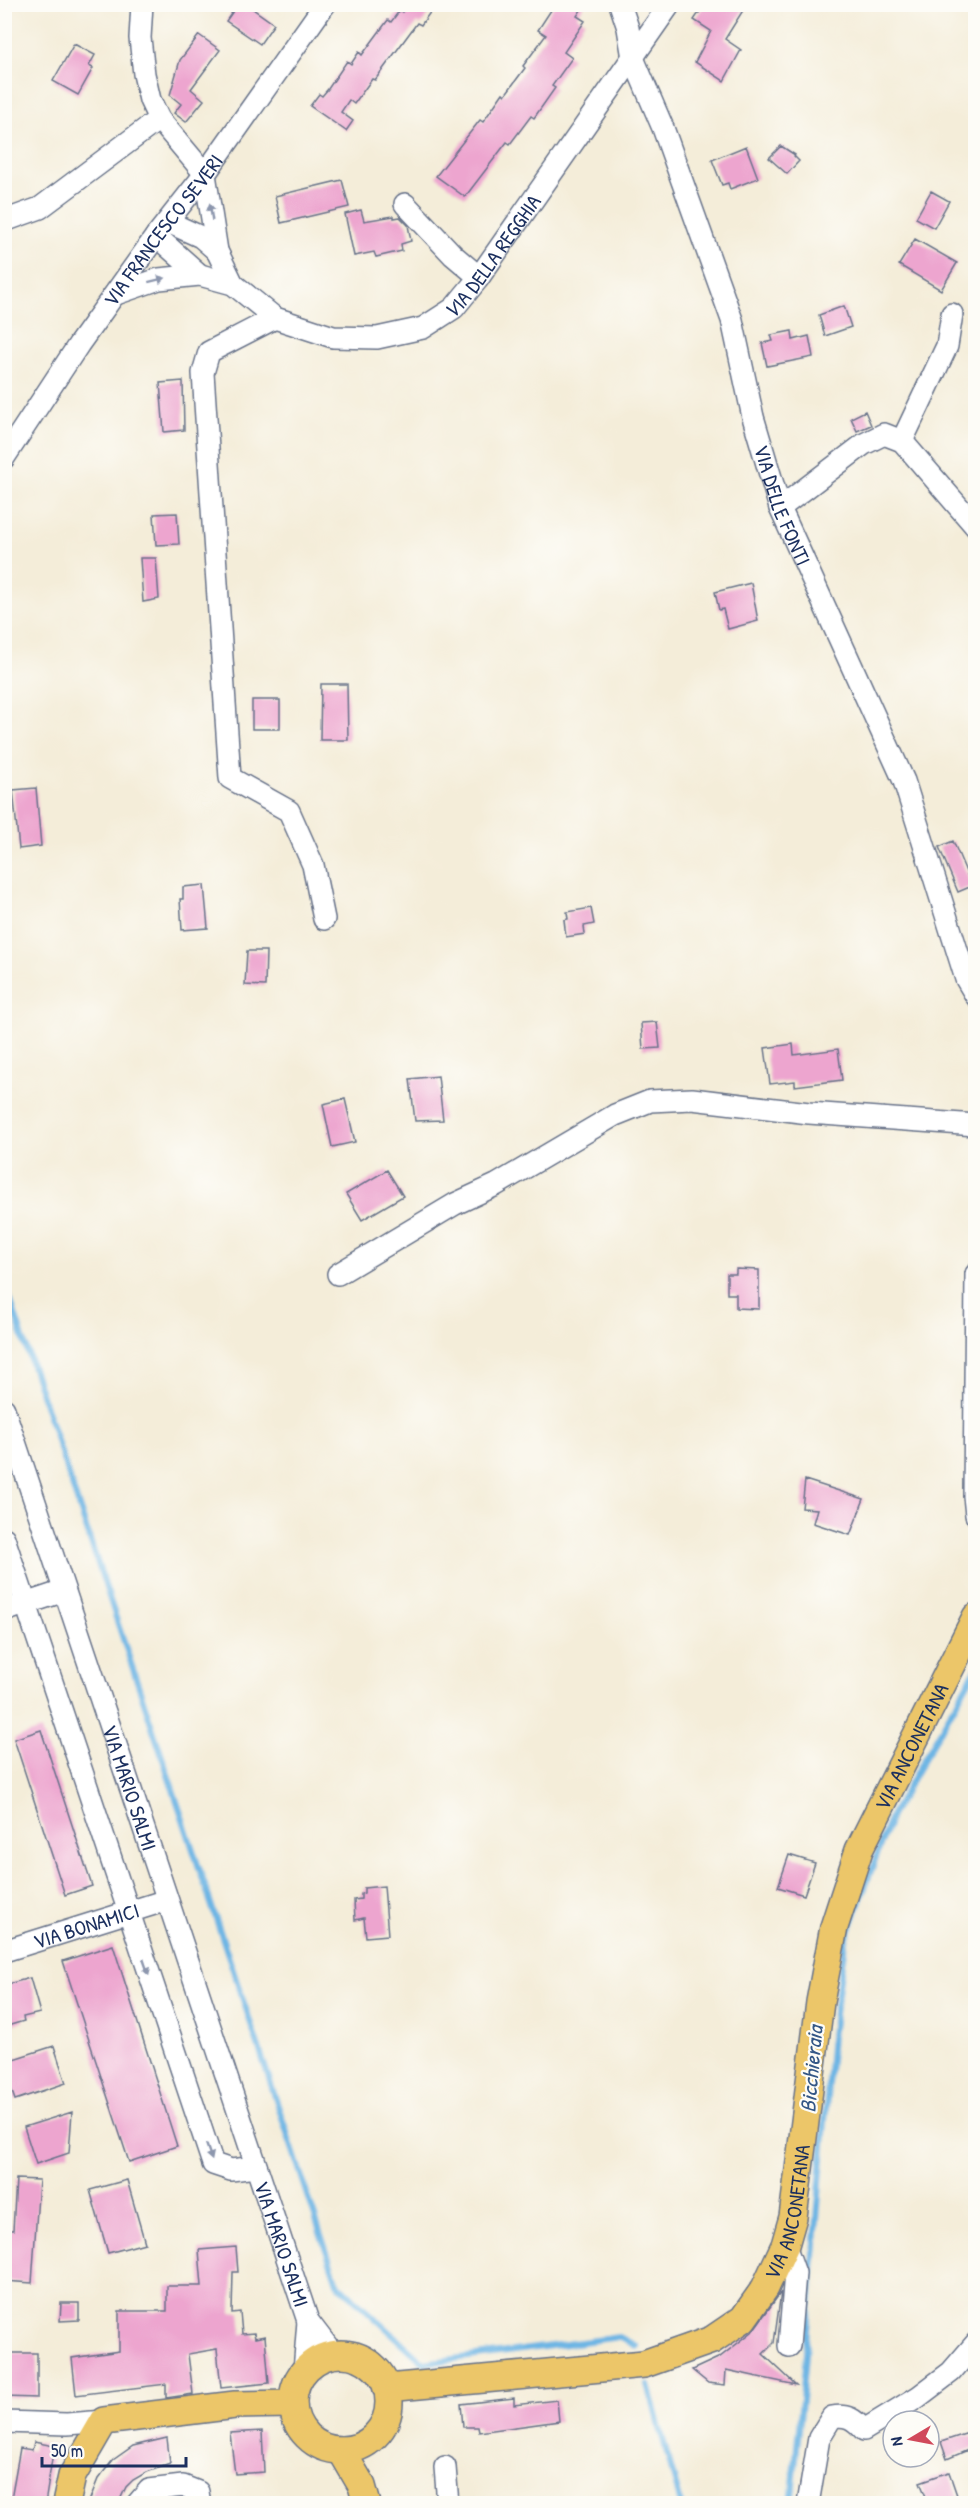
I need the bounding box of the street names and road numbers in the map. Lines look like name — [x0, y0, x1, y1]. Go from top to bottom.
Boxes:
street label: VIA FRANCESCO SEVERI — [96, 148, 229, 312]
street label: VIA DELLA REGGHIA — [439, 188, 547, 324]
street label: VIA DELLE FONTI — [748, 441, 818, 570]
street label: VIA ANCONETANA — [867, 1678, 955, 1815]
street label: VIA MARIO SALMI — [96, 1721, 165, 1854]
street label: VIA BONAMICI — [29, 1895, 143, 1956]
street label: VIA ANCONETANA — [757, 2143, 816, 2284]
street label: VIA MARIO SALMI — [248, 2177, 317, 2310]

